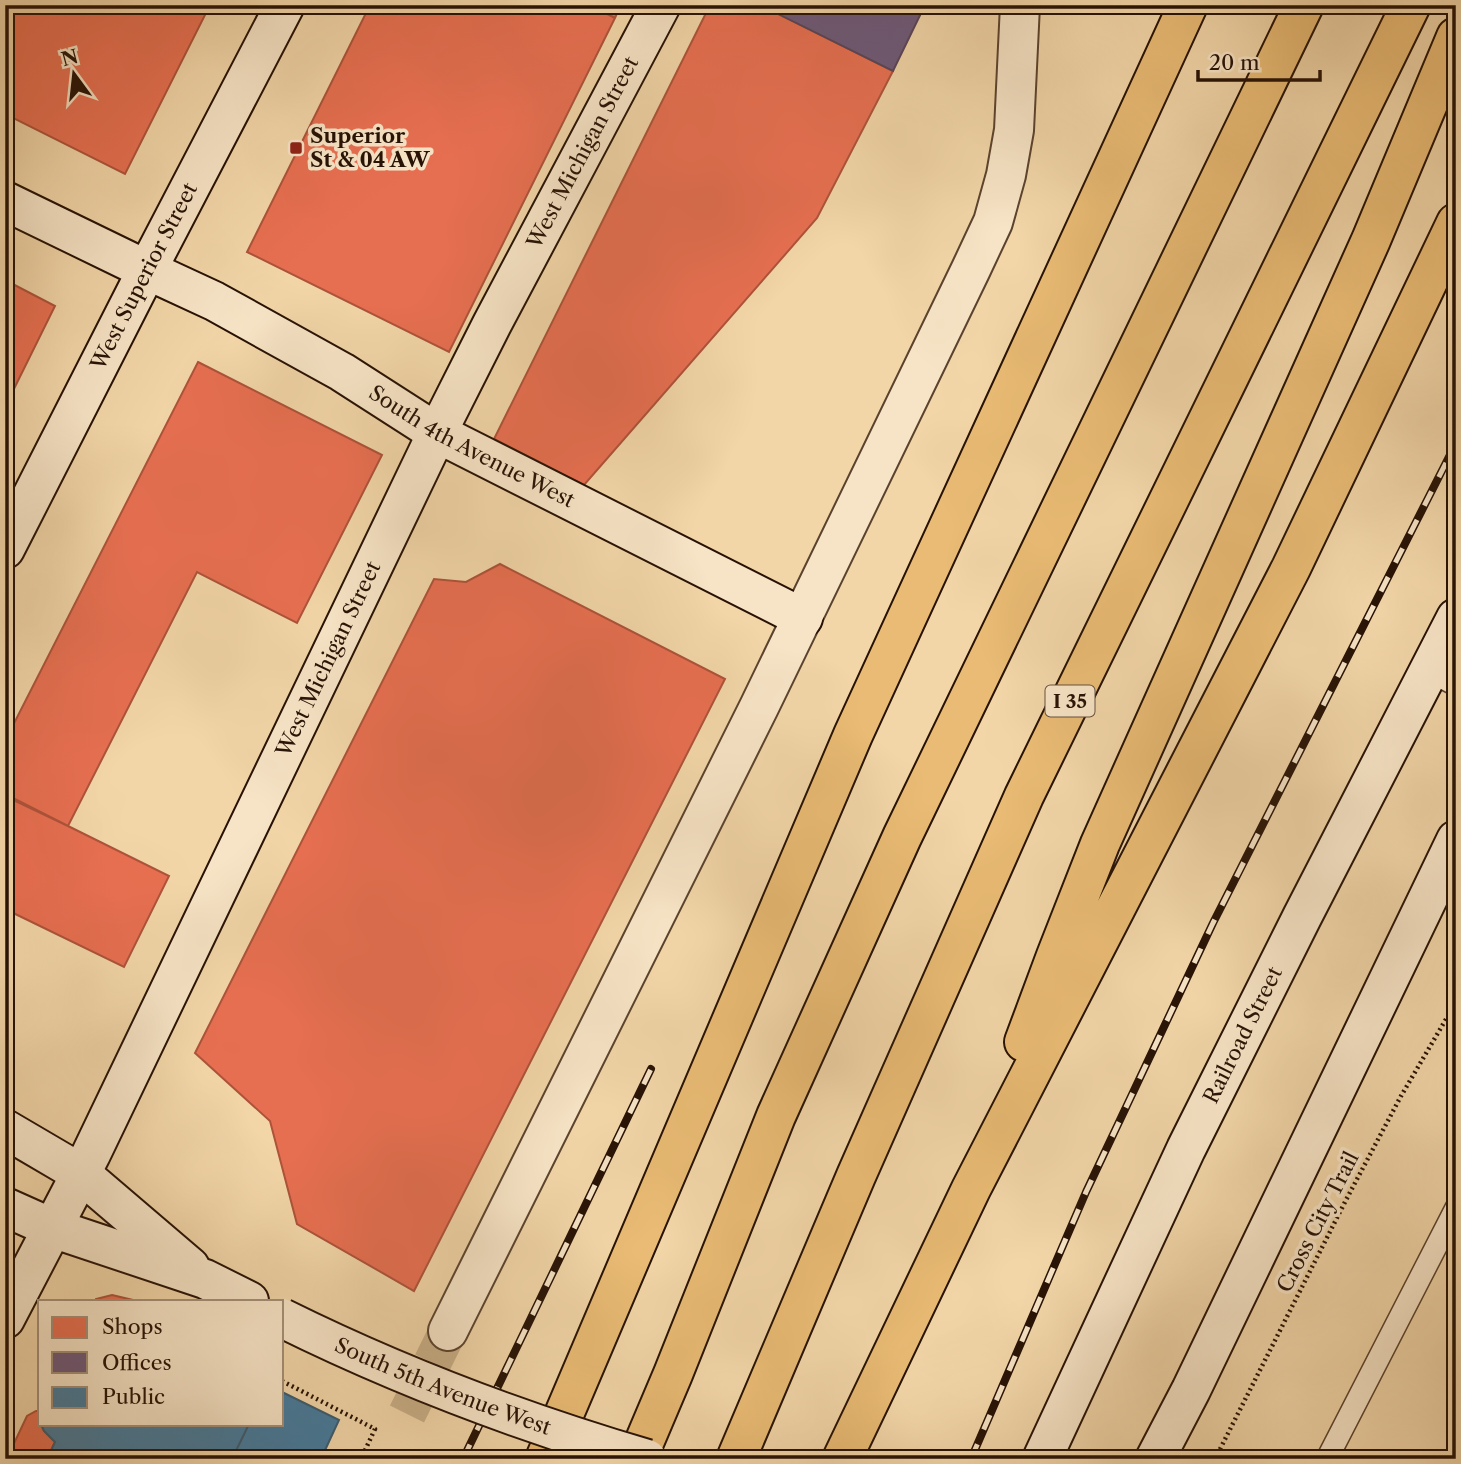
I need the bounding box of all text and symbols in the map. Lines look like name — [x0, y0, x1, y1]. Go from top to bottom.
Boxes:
north arrow — [38, 38, 108, 108]
scale bar — [1198, 38, 1321, 82]
text: N — [59, 45, 81, 71]
text: 20 m — [1209, 50, 1260, 75]
street label: West Michigan Street — [521, 51, 644, 253]
place label: Superior St & 04 AW — [310, 123, 430, 172]
marker: Superior St & 04 AW — [288, 140, 304, 156]
street label: West Superior Street — [85, 178, 202, 375]
street label: South 4th Avenue West — [364, 380, 580, 513]
street label: West Michigan Street — [270, 557, 386, 762]
road number: I 35 — [1046, 686, 1094, 716]
street label: Railroad Street — [1198, 962, 1287, 1108]
street label: Cross City Trail — [1271, 1147, 1364, 1296]
legend — [38, 1300, 284, 1426]
text: Shops — [102, 1314, 163, 1339]
street label: South 5th Avenue West — [331, 1332, 555, 1440]
text: Offices — [102, 1350, 172, 1375]
text: Public — [102, 1384, 165, 1409]

